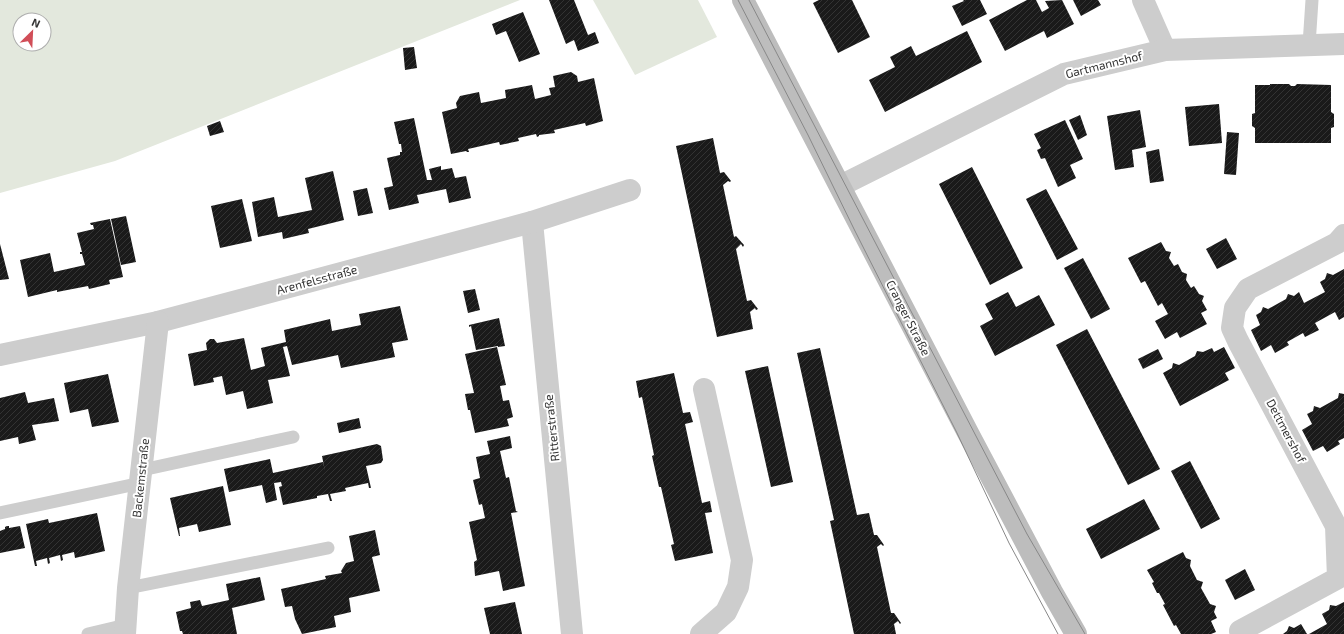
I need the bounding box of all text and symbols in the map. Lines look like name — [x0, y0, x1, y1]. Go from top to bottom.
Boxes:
north arrow — [12, 12, 52, 52]
text: N — [30, 15, 43, 30]
street label: Gartmannshof — [1064, 48, 1144, 80]
street label: Arenfelsstraße — [275, 262, 359, 297]
street label: Cranger Straße — [884, 278, 934, 358]
street label: Ritterstraße — [541, 394, 561, 462]
street label: Dettmershof — [1264, 396, 1310, 465]
street label: Backemstraße — [129, 438, 151, 518]

